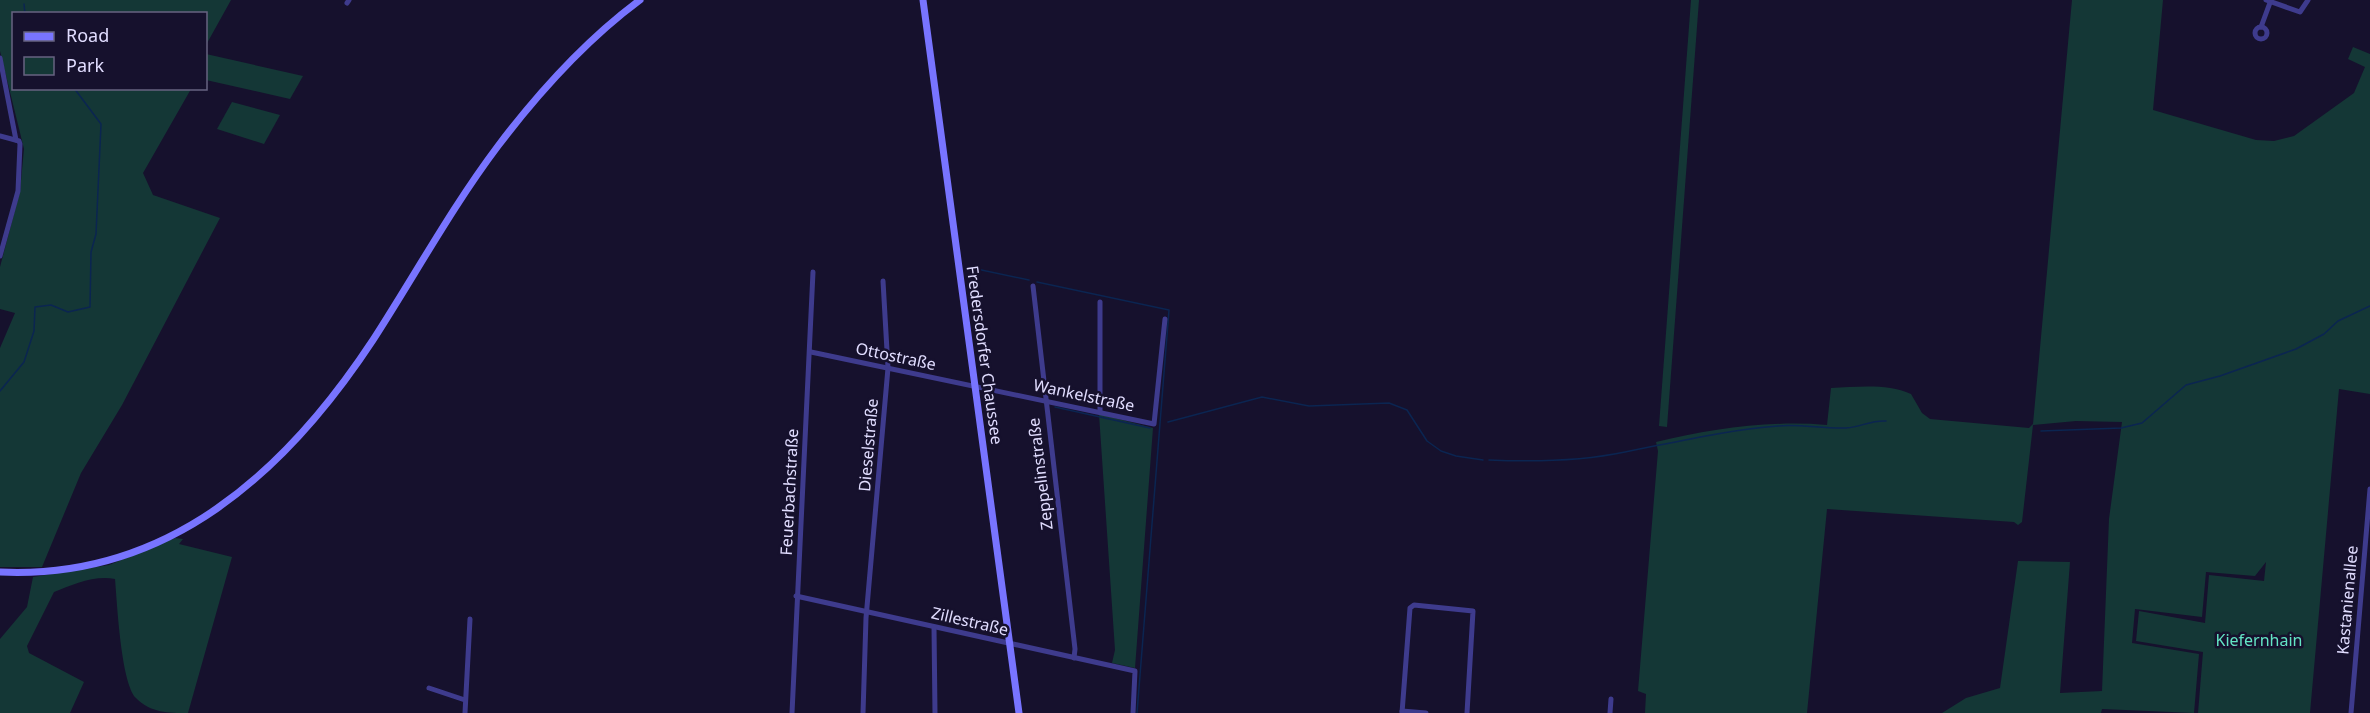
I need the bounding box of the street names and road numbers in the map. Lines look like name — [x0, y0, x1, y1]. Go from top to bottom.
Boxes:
street label: Fredersdorfer Chaussee — [962, 264, 1008, 446]
street label: Ottostraße — [854, 337, 938, 375]
street label: Wankelstraße — [1031, 374, 1137, 416]
street label: Dieselstraße — [853, 397, 883, 493]
street label: Zeppelinstraße — [1022, 417, 1058, 531]
street label: Feuerbachstraße — [775, 428, 803, 556]
street label: Kastanienallee — [2331, 544, 2363, 656]
street label: Zillestraße — [929, 601, 1011, 641]

